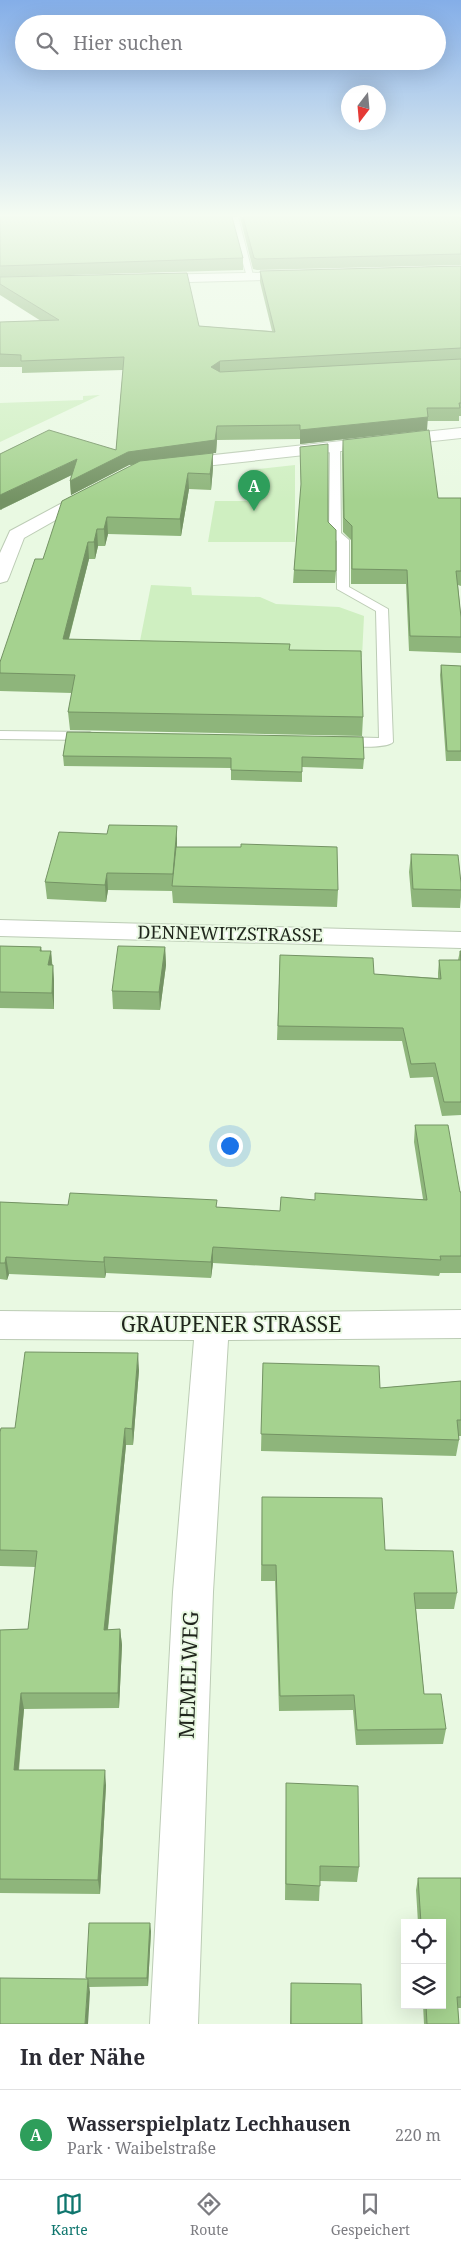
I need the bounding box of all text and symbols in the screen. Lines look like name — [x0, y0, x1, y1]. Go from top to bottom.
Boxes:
search box — [15, 15, 446, 70]
icon: search — [33, 29, 61, 57]
text: Hier suchen — [73, 30, 183, 56]
north arrow — [341, 85, 386, 130]
pin: A — [238, 470, 270, 511]
street label: DENNEWITZSTRASSE — [137, 919, 323, 947]
your location — [217, 1133, 243, 1159]
street label: GRAUPENER STRASSE — [121, 1310, 341, 1338]
street label: MEMELWEG — [172, 1611, 204, 1739]
map controls — [401, 1919, 446, 2009]
button: locate — [401, 1919, 446, 1964]
button: layers — [401, 1964, 446, 2009]
text: In der Nähe — [20, 2043, 145, 2071]
text: Wasserspielplatz Lechhausen — [67, 2111, 351, 2137]
text: A — [30, 2124, 42, 2146]
text: 220 m — [395, 2124, 441, 2146]
text: Park · Waibelstraße — [67, 2137, 216, 2159]
tab: Karte — [51, 2190, 88, 2239]
tab: Route — [190, 2190, 229, 2239]
tab: Gespeichert — [331, 2190, 410, 2239]

